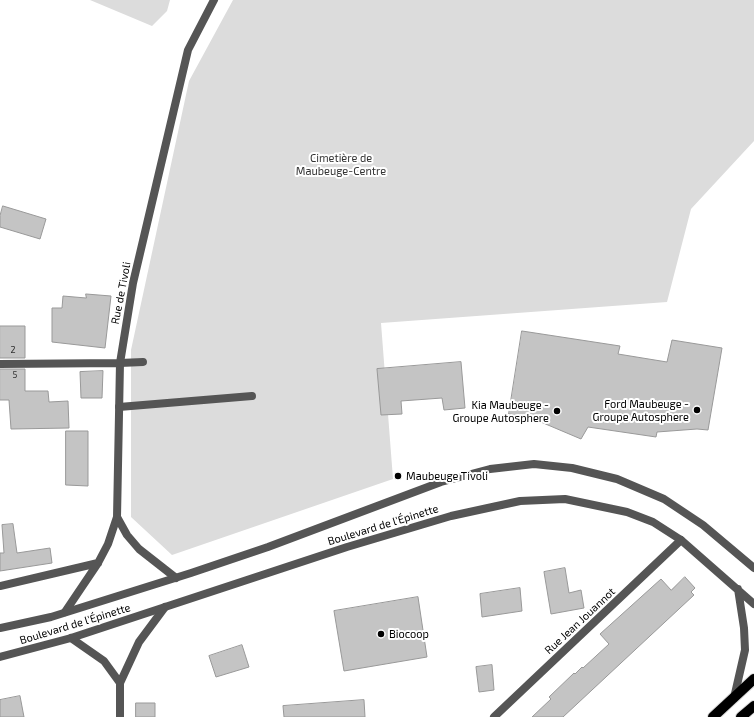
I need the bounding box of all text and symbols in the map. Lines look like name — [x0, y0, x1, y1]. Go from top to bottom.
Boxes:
park label: Cimetière de Maubeuge-Centre — [296, 151, 386, 177]
street label: Rue de Tivoli — [108, 261, 134, 325]
house number: 2 — [10, 345, 16, 355]
house number: 5 — [13, 370, 17, 380]
place label: Ford Maubeuge - Groupe Autosphere — [593, 397, 689, 423]
place label: Kia Maubeuge - Groupe Autosphere — [453, 398, 549, 424]
marker: Ford Maubeuge - Groupe Autosphere — [692, 405, 702, 415]
marker: Kia Maubeuge - Groupe Autosphere — [552, 406, 562, 416]
place label: Maubeuge Tivoli — [406, 469, 488, 483]
marker: Maubeuge Tivoli — [393, 471, 403, 481]
street label: Boulevard de l'Épinette — [326, 502, 440, 548]
street label: Rue Jean Jouannot — [542, 585, 618, 657]
street label: Boulevard de l'Épinette — [18, 601, 132, 647]
place label: Biocoop — [389, 627, 429, 641]
marker: Biocoop — [376, 629, 386, 639]

